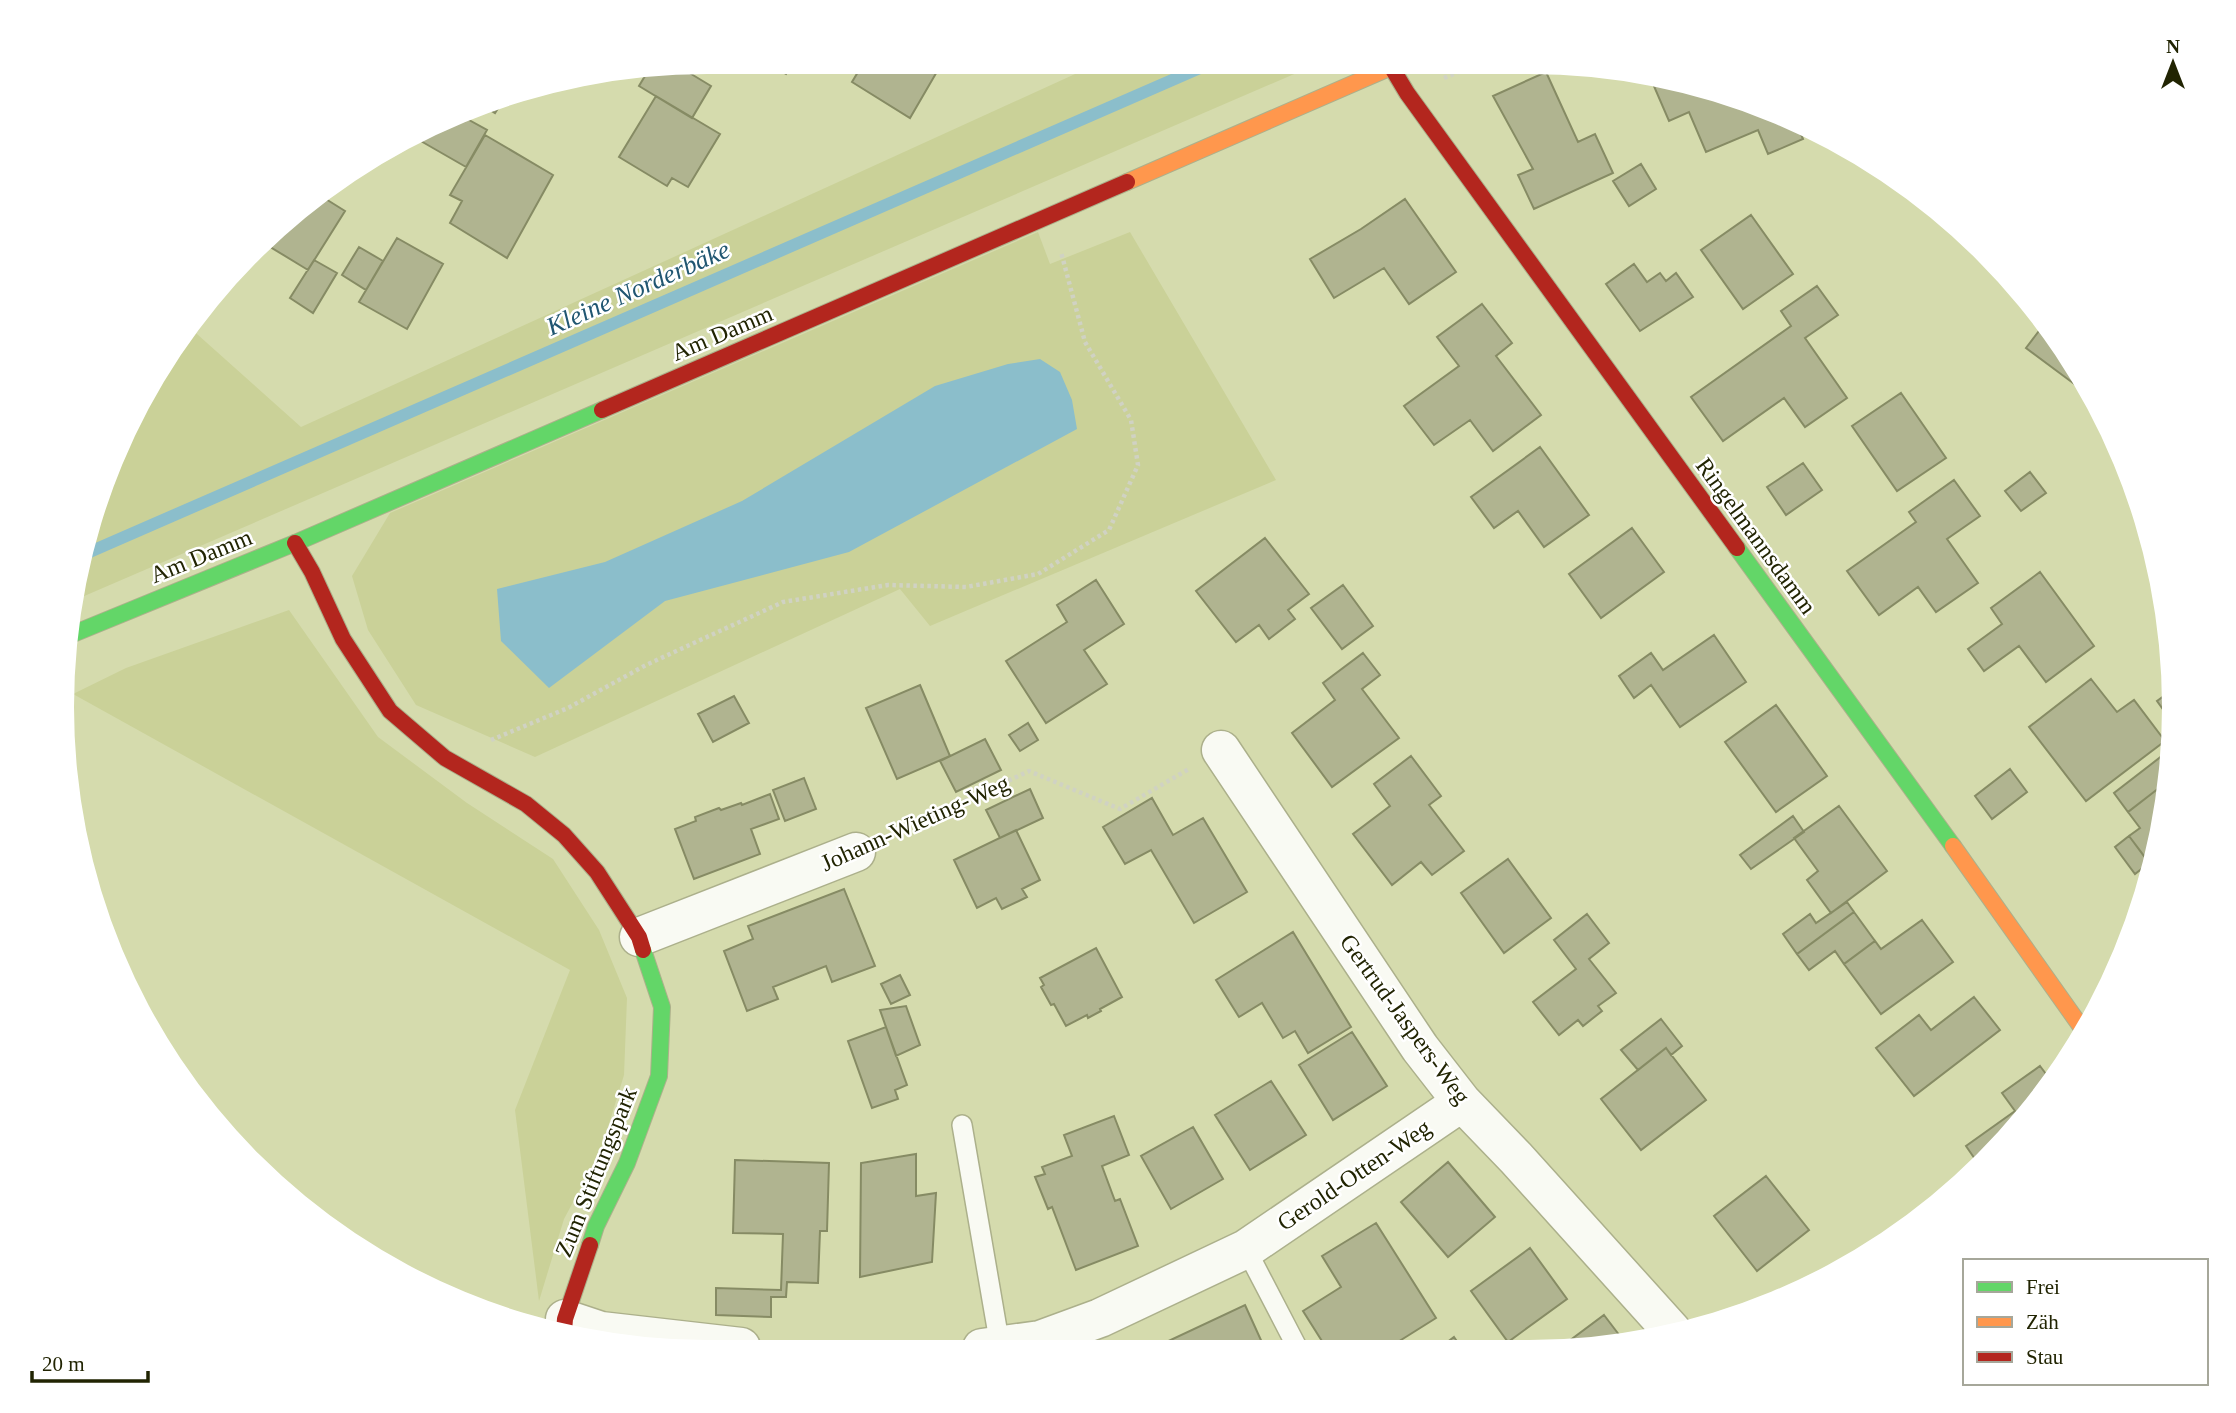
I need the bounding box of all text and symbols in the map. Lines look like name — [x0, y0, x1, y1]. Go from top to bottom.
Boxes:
north arrow — [2138, 28, 2208, 98]
text: N — [2166, 36, 2180, 57]
water label: Kleine Norderbäke — [541, 235, 734, 342]
street label: Am Damm — [668, 300, 777, 366]
street label: Ringelmannsdamm — [1691, 453, 1822, 619]
street label: Am Damm — [146, 524, 256, 588]
street label: Johann-Wieting-Weg — [817, 770, 1013, 876]
street label: Gertrud-Jaspers-Weg — [1335, 929, 1475, 1109]
street label: Zum Stiftungspark — [550, 1083, 642, 1261]
street label: Gerold-Otten-Weg — [1272, 1114, 1436, 1236]
legend — [1963, 1259, 2208, 1385]
text: Frei — [2026, 1275, 2060, 1299]
text: Zäh — [2026, 1310, 2059, 1334]
scale bar — [32, 1340, 147, 1384]
text: Stau — [2026, 1345, 2064, 1369]
text: 20 m — [42, 1352, 85, 1376]

